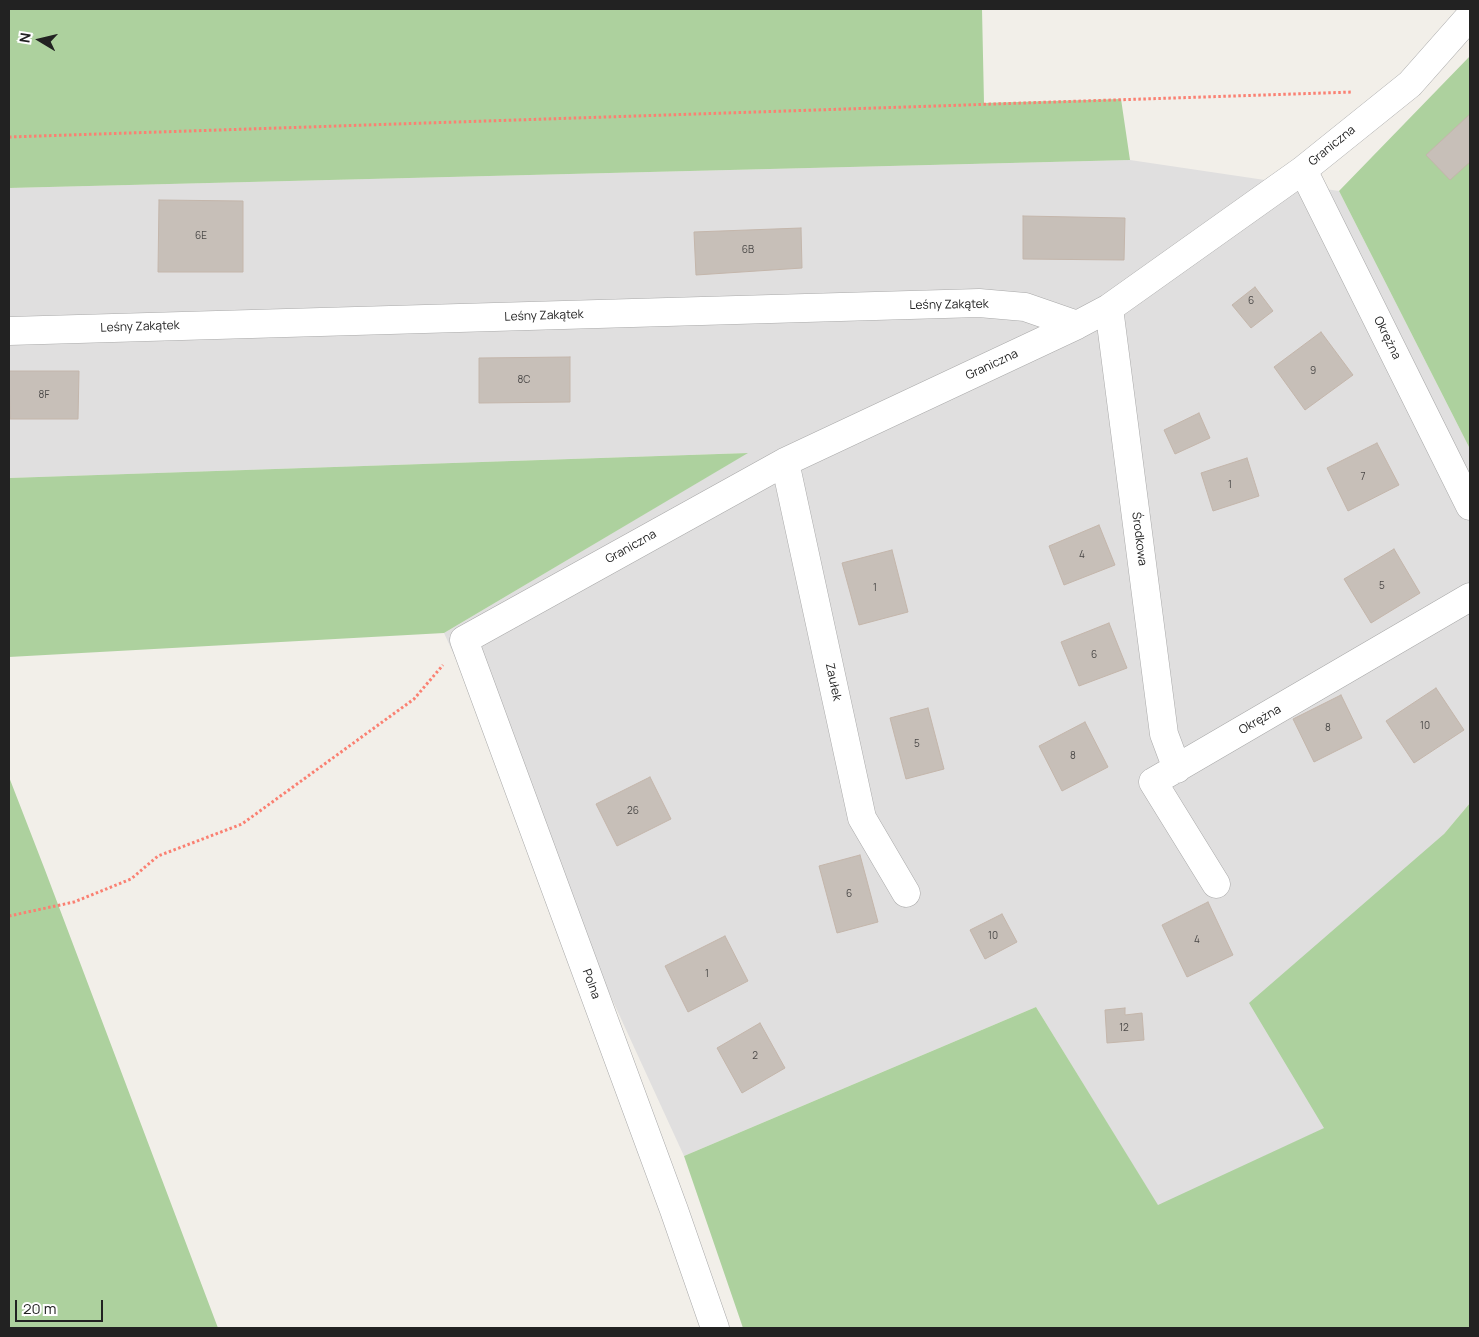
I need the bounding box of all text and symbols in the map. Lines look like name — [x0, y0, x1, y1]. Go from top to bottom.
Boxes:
north arrow — [15, 15, 65, 65]
text: N — [15, 31, 35, 44]
street label: Graniczna — [1306, 123, 1358, 169]
house number: 6E — [195, 230, 207, 242]
house number: 6B — [742, 244, 754, 256]
house number: 6 — [1248, 295, 1254, 307]
street label: Leśny Zakątek — [909, 297, 989, 313]
street label: Leśny Zakątek — [504, 307, 584, 325]
street label: Okrężna — [1370, 314, 1404, 362]
street label: Leśny Zakątek — [100, 318, 180, 336]
street label: Graniczna — [964, 347, 1020, 383]
house number: 9 — [1310, 365, 1316, 377]
house number: 8C — [518, 374, 530, 386]
house number: 8F — [39, 389, 49, 401]
house number: 7 — [1360, 471, 1366, 483]
house number: 1 — [1228, 479, 1232, 491]
street label: Środkowa — [1129, 511, 1149, 567]
street label: Graniczna — [603, 527, 659, 567]
house number: 4 — [1079, 549, 1085, 561]
house number: 5 — [1379, 580, 1385, 592]
house number: 1 — [873, 582, 877, 594]
house number: 6 — [1091, 649, 1097, 661]
street label: Zaułek — [822, 662, 844, 702]
street label: Okrężna — [1236, 702, 1284, 738]
house number: 10 — [1420, 720, 1430, 732]
house number: 8 — [1325, 722, 1331, 734]
house number: 5 — [914, 738, 920, 750]
house number: 8 — [1070, 750, 1076, 762]
house number: 26 — [627, 805, 639, 817]
house number: 6 — [846, 888, 852, 900]
house number: 10 — [988, 930, 998, 942]
house number: 4 — [1194, 934, 1200, 946]
street label: Polna — [579, 967, 603, 1001]
house number: 1 — [705, 968, 709, 980]
house number: 12 — [1119, 1022, 1129, 1034]
house number: 2 — [752, 1050, 758, 1062]
scale bar — [18, 1290, 105, 1322]
text: 20 m — [23, 1298, 56, 1319]

